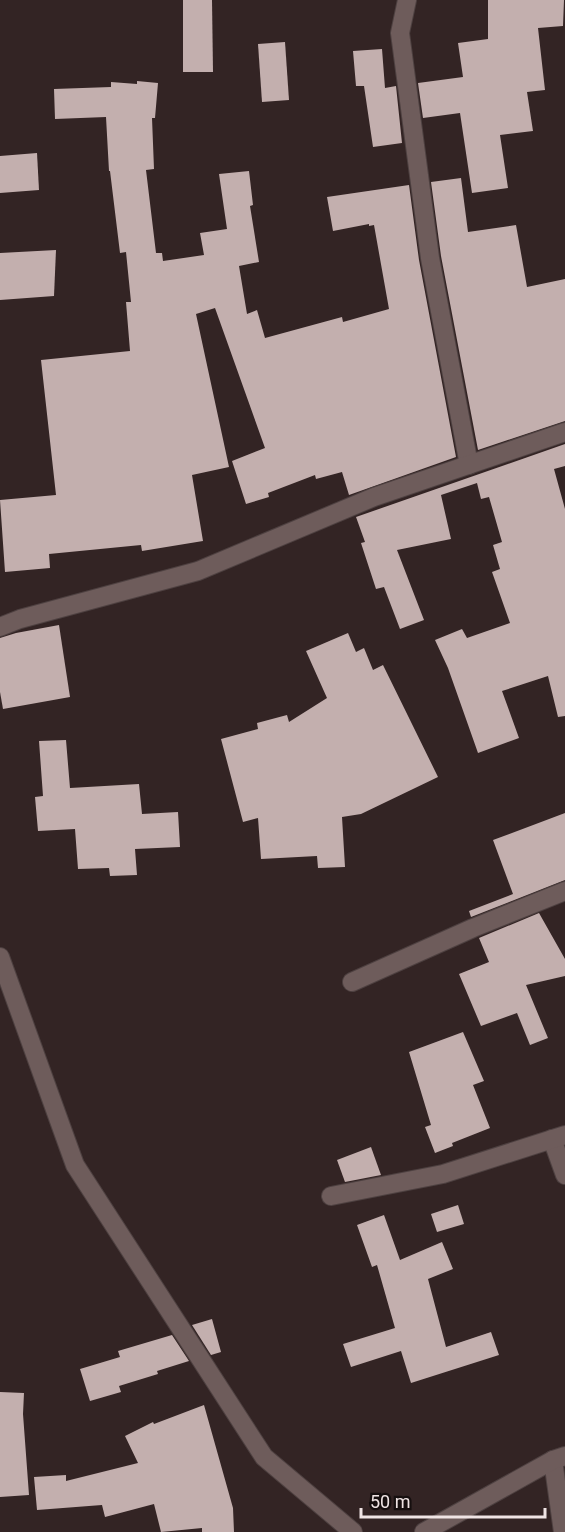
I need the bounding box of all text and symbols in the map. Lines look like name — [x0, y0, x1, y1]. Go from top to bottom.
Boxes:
scale bar — [361, 1481, 546, 1519]
text: 50 m — [370, 1491, 410, 1512]

